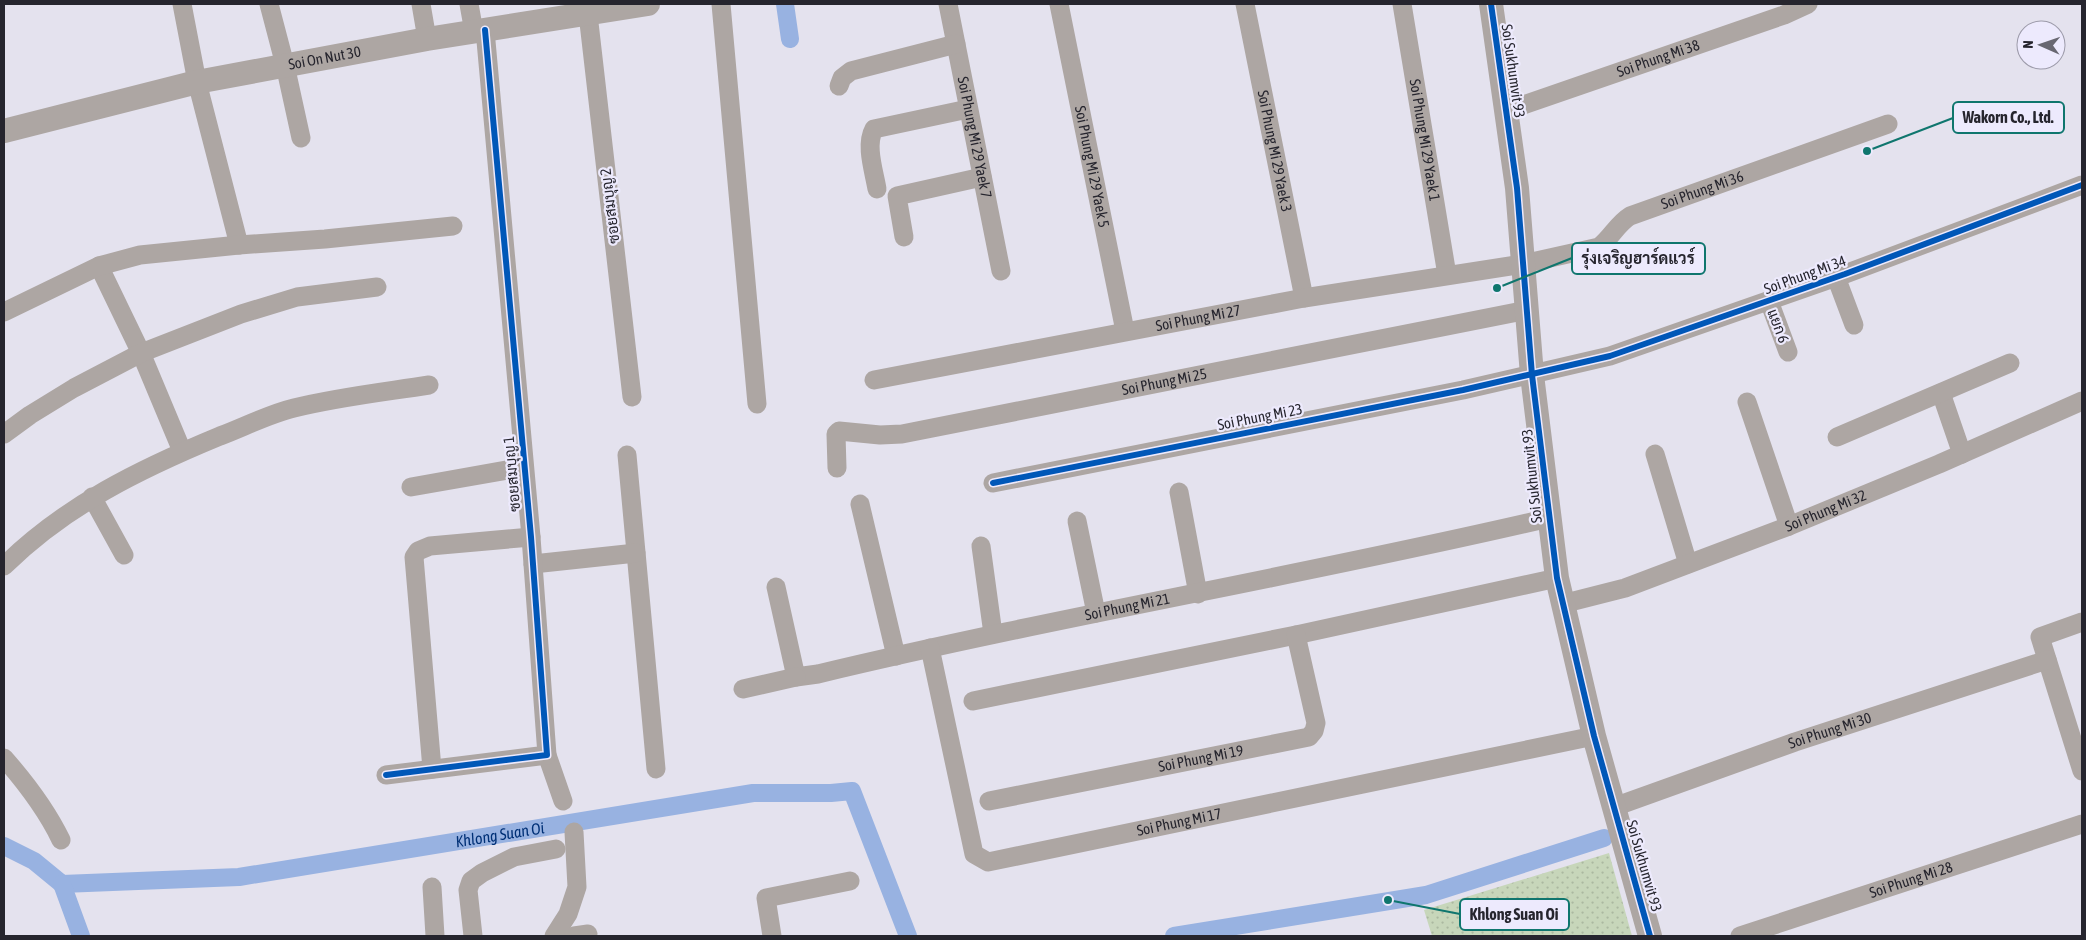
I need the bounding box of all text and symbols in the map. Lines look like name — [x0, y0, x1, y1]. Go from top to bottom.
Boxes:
north arrow — [2016, 20, 2066, 70]
street label: Soi Sukhumvit 93 — [1499, 23, 1528, 119]
street label: Soi Phung Mi 38 — [1614, 36, 1702, 80]
text: N — [2020, 40, 2036, 49]
street label: Soi On Nut 30 — [287, 43, 362, 73]
street label: Soi Phung Mi 29 Yaek 7 — [955, 75, 995, 200]
street label: Soi Phung Mi 29 Yaek 1 — [1407, 78, 1444, 202]
street label: Soi Phung Mi 29 Yaek 3 — [1255, 89, 1296, 213]
callout: Wakorn Co., Ltd. — [1953, 102, 2064, 133]
street label: Soi Phung Mi 29 Yaek 5 — [1072, 104, 1113, 229]
text: Wakorn Co., Ltd. — [1961, 108, 2054, 126]
street label: ซอยสมบุญ 2 — [596, 167, 626, 245]
street label: Soi Phung Mi 36 — [1659, 167, 1746, 212]
callout: รุ่งเจริญฮาร์ดแวร์ — [1572, 243, 1705, 274]
text: รุ่งเจริญฮาร์ดแวร์ — [1581, 247, 1696, 270]
street label: Soi Phung Mi 34 — [1761, 252, 1848, 297]
street label: Soi Phung Mi 27 — [1154, 301, 1242, 334]
street label: แยก 6 — [1764, 306, 1793, 345]
street label: Soi Phung Mi 25 — [1120, 365, 1208, 398]
street label: Soi Phung Mi 23 — [1216, 400, 1304, 433]
street label: Soi Sukhumvit 93 — [1518, 428, 1545, 524]
street label: ซอยสมบุญ 1 — [500, 435, 526, 513]
street label: Soi Phung Mi 32 — [1783, 486, 1869, 535]
street label: Soi Phung Mi 21 — [1083, 590, 1171, 623]
street label: Soi Phung Mi 30 — [1786, 709, 1873, 752]
street label: Soi Phung Mi 19 — [1157, 741, 1245, 775]
street label: Soi Phung Mi 17 — [1135, 805, 1223, 839]
water label: Khlong Suan Oi — [454, 818, 546, 851]
street label: Soi Sukhumvit 93 — [1623, 818, 1666, 914]
street label: Soi Phung Mi 28 — [1867, 858, 1955, 901]
callout: Khlong Suan Oi — [1460, 899, 1569, 930]
text: Khlong Suan Oi — [1470, 905, 1559, 923]

